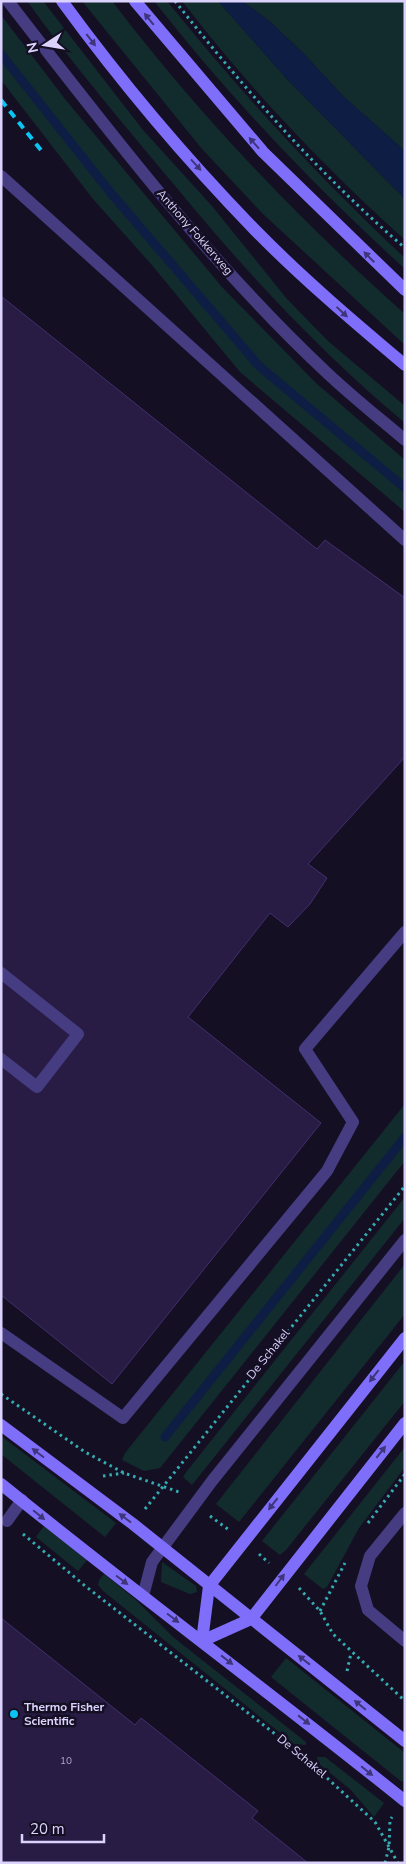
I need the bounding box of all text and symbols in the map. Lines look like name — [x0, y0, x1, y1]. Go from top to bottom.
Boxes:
one-way arrow — [143, 13, 154, 26]
north arrow — [20, 20, 70, 70]
one-way arrow — [86, 34, 97, 47]
text: N — [22, 40, 43, 55]
one-way arrow — [248, 137, 260, 149]
one-way arrow — [190, 159, 201, 172]
street label: Anthony Fokkerweg — [153, 186, 237, 278]
one-way arrow — [363, 251, 375, 263]
one-way arrow — [335, 306, 347, 318]
street label: De Schakel — [243, 1325, 293, 1382]
one-way arrow — [369, 1370, 380, 1383]
one-way arrow — [376, 1446, 387, 1459]
one-way arrow — [31, 1448, 45, 1458]
one-way arrow — [268, 1497, 279, 1510]
one-way arrow — [32, 1509, 45, 1520]
one-way arrow — [119, 1512, 132, 1523]
one-way arrow — [275, 1574, 286, 1587]
one-way arrow — [115, 1575, 128, 1586]
one-way arrow — [166, 1613, 180, 1623]
one-way arrow — [220, 1655, 234, 1665]
one-way arrow — [298, 1655, 311, 1666]
place label: Thermo Fisher Scientific — [24, 1699, 105, 1729]
one-way arrow — [354, 1699, 367, 1710]
marker: Thermo Fisher Scientific — [8, 1708, 20, 1720]
one-way arrow — [297, 1715, 310, 1726]
street label: De Schakel — [274, 1730, 331, 1782]
house number: 10 — [60, 1754, 72, 1768]
one-way arrow — [360, 1765, 373, 1776]
scale bar — [22, 1812, 105, 1844]
text: 20 m — [30, 1819, 65, 1839]

